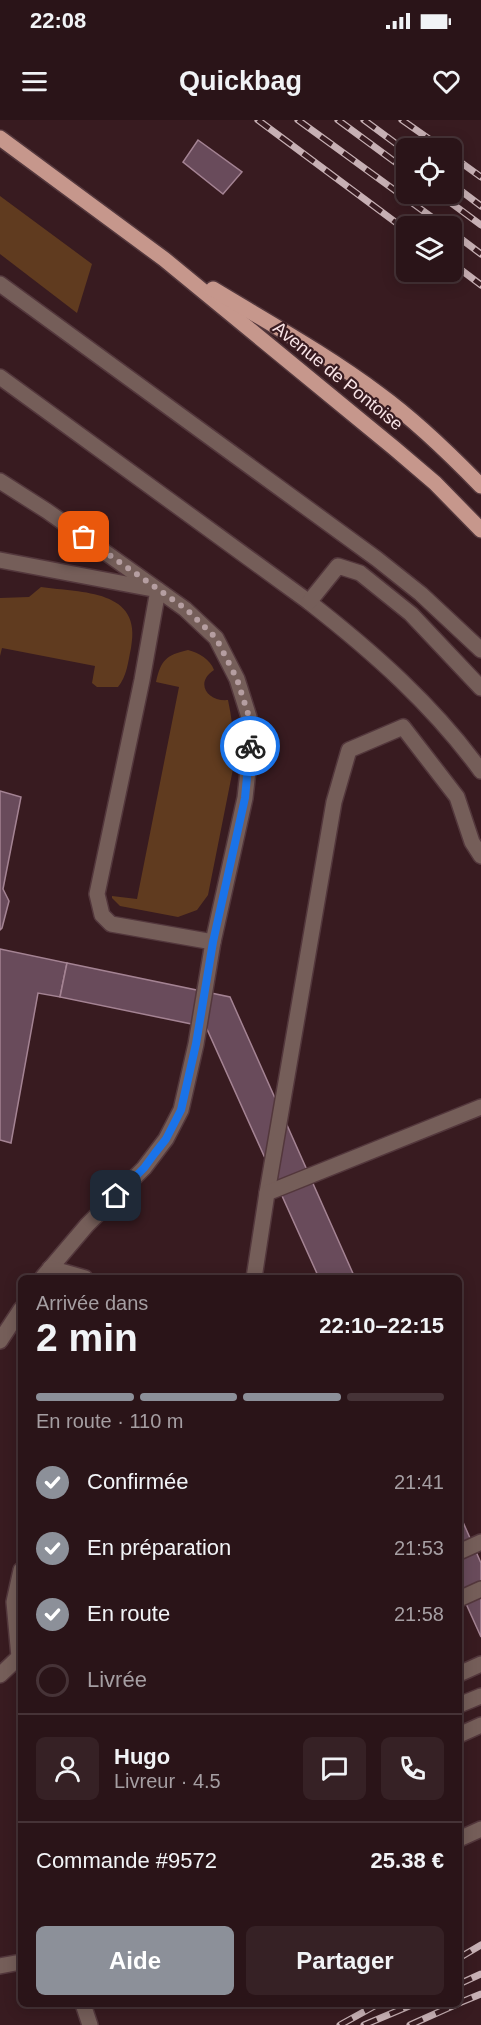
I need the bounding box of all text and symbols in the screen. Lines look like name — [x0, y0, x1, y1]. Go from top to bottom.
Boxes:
text: 22:08 — [30, 8, 86, 33]
icon: menu — [18, 65, 51, 98]
icon: heart — [430, 65, 463, 98]
text: Quickbag — [179, 66, 302, 96]
map controls — [396, 138, 462, 282]
button: locate — [396, 138, 462, 204]
button: layers — [396, 216, 462, 282]
street label: Avenue de Pontoise — [269, 318, 407, 434]
pin — [58, 511, 109, 562]
icon: bag — [67, 520, 100, 553]
courier — [220, 716, 280, 776]
icon: bike — [234, 730, 267, 763]
pin — [90, 1170, 141, 1221]
icon: home — [99, 1179, 132, 1212]
text: Arrivée dans — [36, 1292, 148, 1314]
text: 22:10–22:15 — [319, 1313, 444, 1338]
text: 2 min — [36, 1316, 138, 1359]
text: En route · 110 m — [36, 1410, 183, 1432]
icon: check — [36, 1466, 69, 1499]
text: Confirmée — [87, 1469, 188, 1494]
text: 21:41 — [394, 1471, 444, 1493]
icon: check — [36, 1532, 69, 1565]
text: En préparation — [87, 1535, 231, 1560]
text: 21:53 — [394, 1537, 444, 1559]
icon: check — [36, 1598, 69, 1631]
text: En route — [87, 1601, 170, 1626]
text: 21:58 — [394, 1603, 444, 1625]
text: Livrée — [87, 1667, 147, 1692]
button: person — [36, 1737, 99, 1800]
button: chat — [303, 1737, 366, 1800]
button: phone — [381, 1737, 444, 1800]
text: Hugo — [114, 1744, 170, 1769]
text: Livreur · 4.5 — [114, 1770, 221, 1792]
text: Commande #9572 — [36, 1848, 217, 1873]
text: 25.38 € — [371, 1848, 444, 1873]
button: Aide — [36, 1926, 234, 1995]
button: Partager — [246, 1926, 444, 1995]

